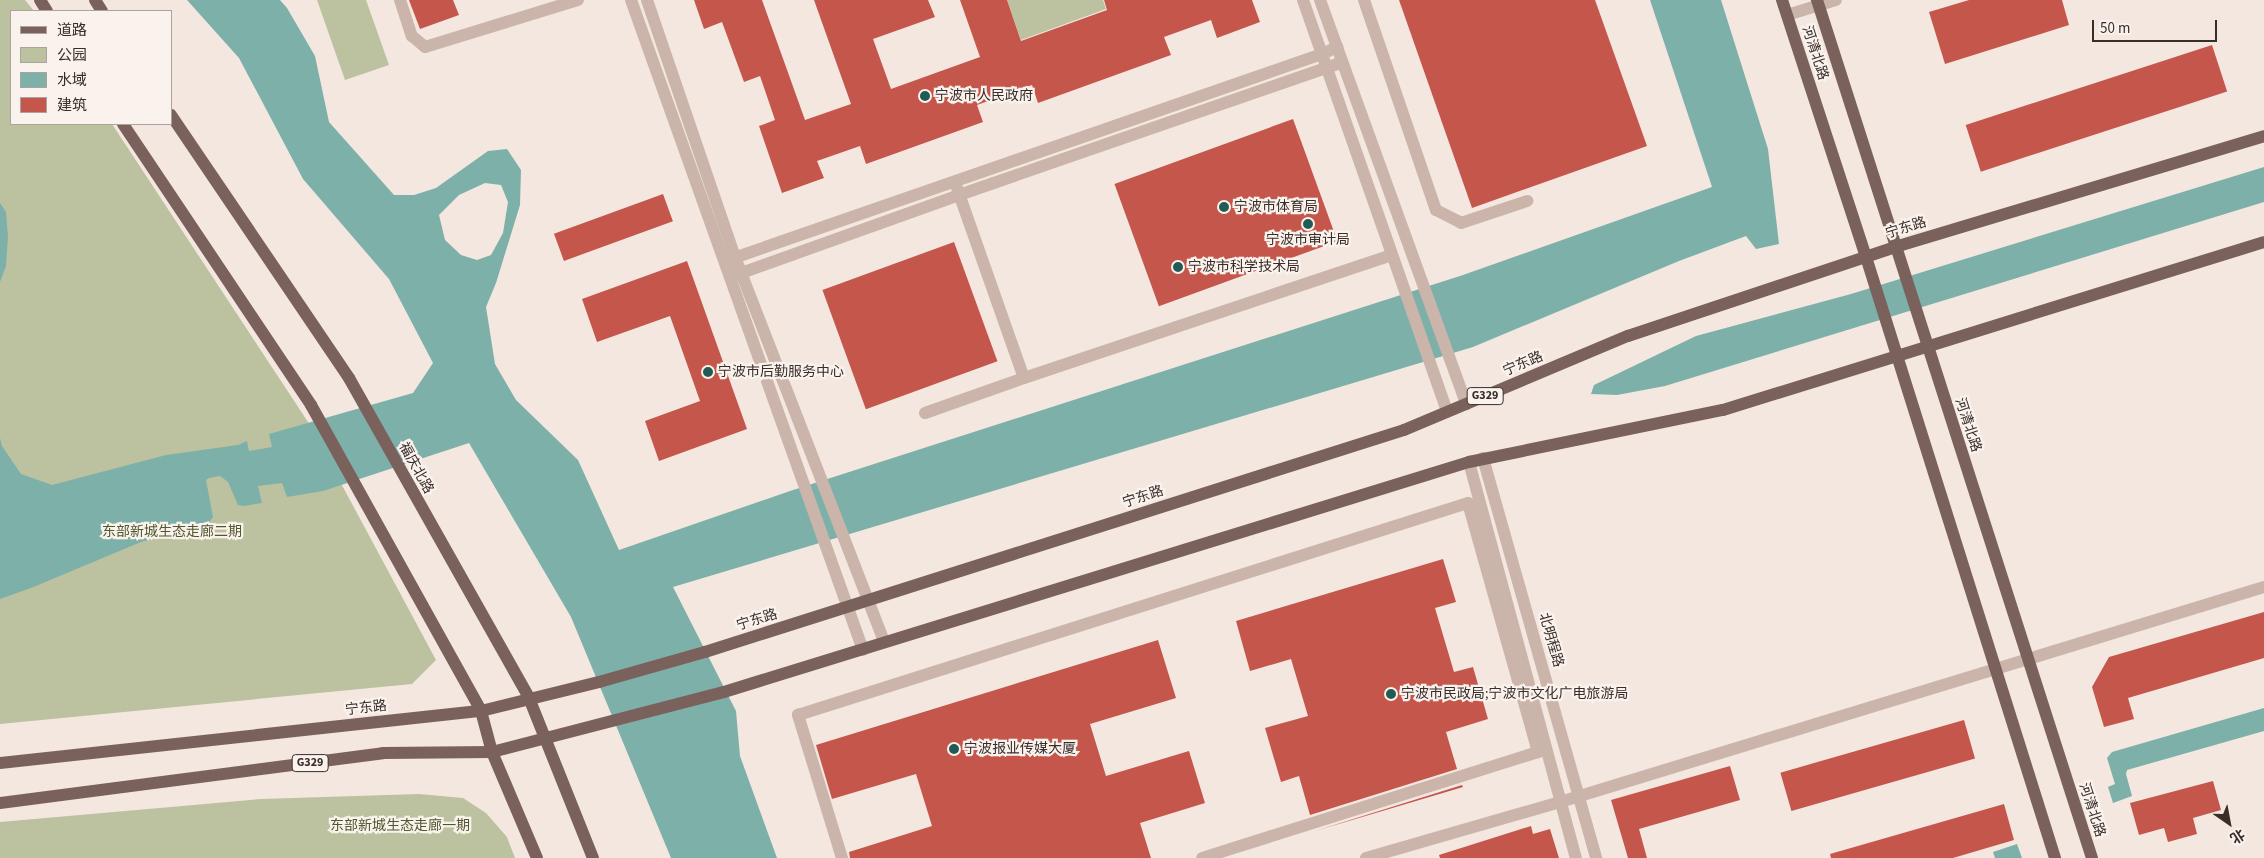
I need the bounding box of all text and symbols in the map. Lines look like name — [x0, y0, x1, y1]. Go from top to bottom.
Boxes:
legend — [10, 10, 172, 125]
scale bar — [2094, 10, 2219, 42]
text: 50 m — [2100, 18, 2130, 39]
text: 道路 — [57, 20, 87, 41]
street label: 河清北路 — [1798, 24, 1832, 82]
text: 公园 — [57, 45, 87, 66]
text: 水域 — [57, 70, 87, 91]
place label: 宁波市人民政府 — [935, 88, 1033, 104]
marker: 宁波市人民政府 — [919, 90, 931, 102]
text: 建筑 — [57, 95, 87, 116]
place label: 宁波市体育局 — [1234, 199, 1318, 215]
marker: 宁波市体育局 — [1218, 201, 1230, 213]
street label: 宁东路 — [1883, 214, 1929, 242]
marker: 宁波市审计局 — [1302, 218, 1314, 230]
place label: 宁波市审计局 — [1266, 232, 1350, 248]
place label: 宁波市科学技术局 — [1188, 259, 1300, 275]
marker: 宁波市科学技术局 — [1172, 261, 1184, 273]
street label: 宁东路 — [1500, 348, 1546, 380]
place label: 宁波市后勤服务中心 — [718, 364, 844, 380]
marker: 宁波市后勤服务中心 — [702, 366, 714, 378]
road number: G329 — [1466, 386, 1504, 406]
street label: 河清北路 — [1951, 396, 1985, 454]
street label: 福庆北路 — [395, 439, 437, 497]
street label: 宁东路 — [1120, 483, 1166, 511]
park label: 东部新城生态走廊二期 — [102, 524, 242, 540]
street label: 宁东路 — [734, 606, 780, 634]
street label: 北明程路 — [1535, 611, 1567, 669]
place label: 宁波市民政局;宁波市文化广电旅游局 — [1401, 686, 1628, 702]
marker: 宁波市民政局;宁波市文化广电旅游局 — [1385, 688, 1397, 700]
street label: 宁东路 — [344, 697, 388, 719]
place label: 宁波报业传媒大厦 — [964, 741, 1076, 757]
marker: 宁波报业传媒大厦 — [948, 743, 960, 755]
road number: G329 — [291, 754, 329, 772]
street label: 河清北路 — [2075, 781, 2109, 839]
north arrow — [2204, 798, 2254, 848]
park label: 东部新城生态走廊一期 — [330, 818, 470, 834]
text: 北 — [2226, 823, 2248, 848]

